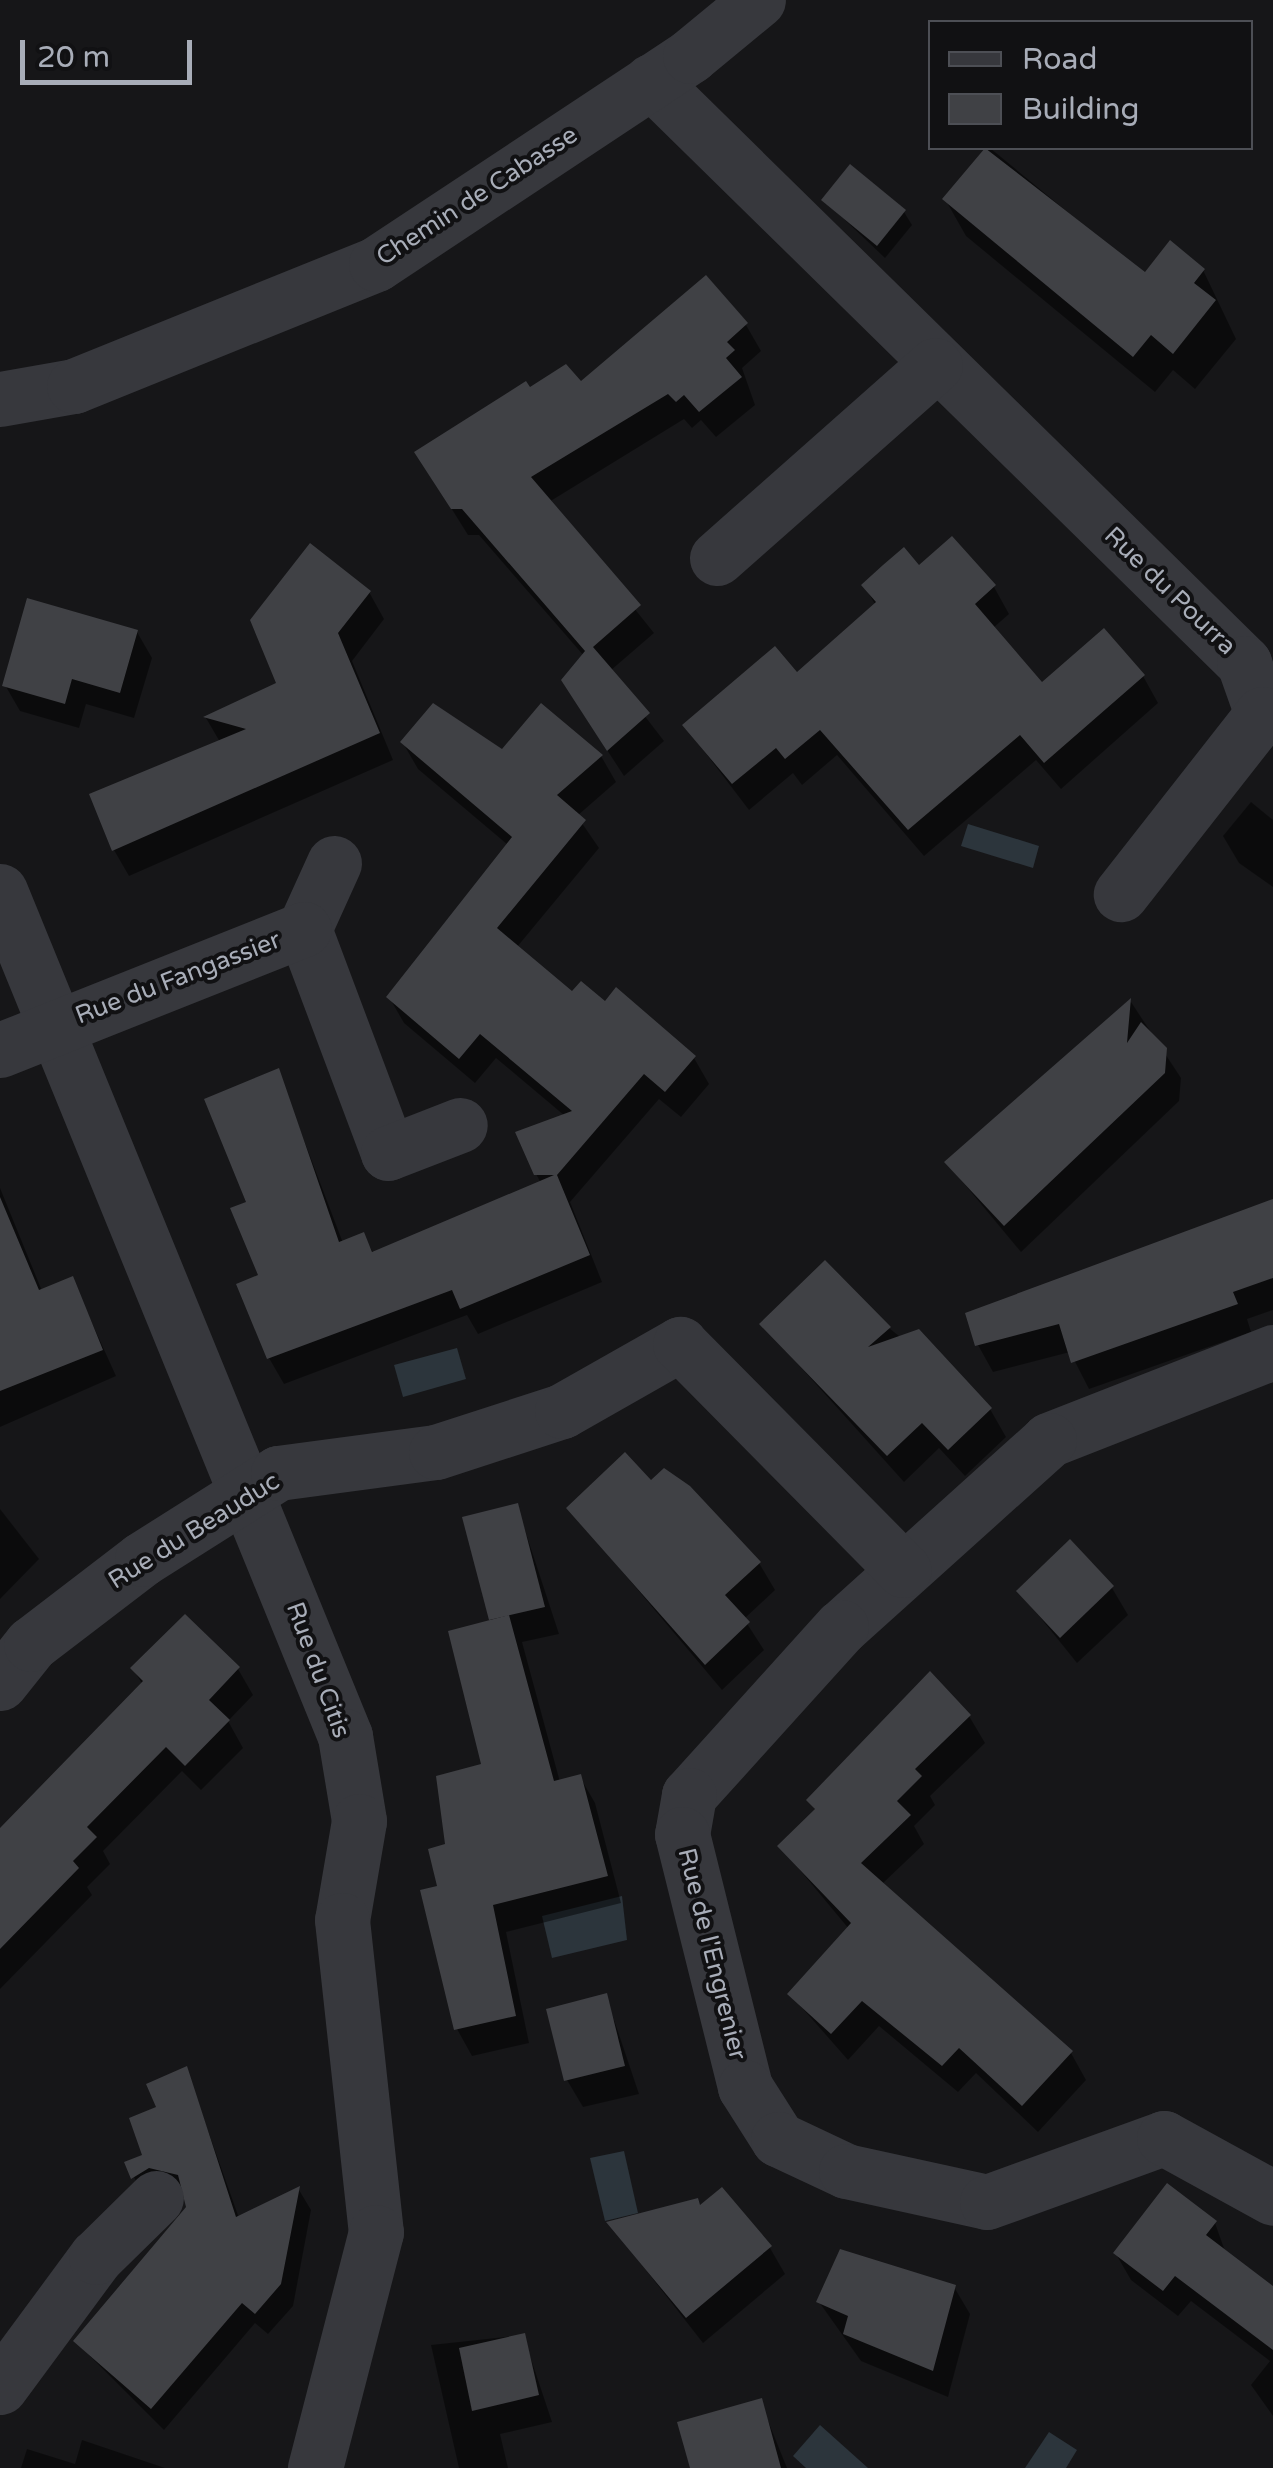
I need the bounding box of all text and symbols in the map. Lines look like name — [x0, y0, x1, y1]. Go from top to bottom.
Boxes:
scale bar — [25, 20, 198, 82]
legend — [928, 20, 1253, 150]
text: 20 m — [37, 39, 110, 76]
text: Road — [1022, 41, 1097, 78]
text: Building — [1022, 91, 1139, 128]
street label: Chemin de Cabasse — [371, 120, 583, 272]
street label: Rue du Pourra — [1098, 521, 1242, 661]
street label: Rue du Fangassier — [71, 925, 285, 1031]
street label: Rue du Beauduc — [103, 1466, 285, 1596]
street label: Rue du Citis — [280, 1598, 356, 1742]
street label: Rue de l'Engrenier — [671, 1845, 753, 2063]

